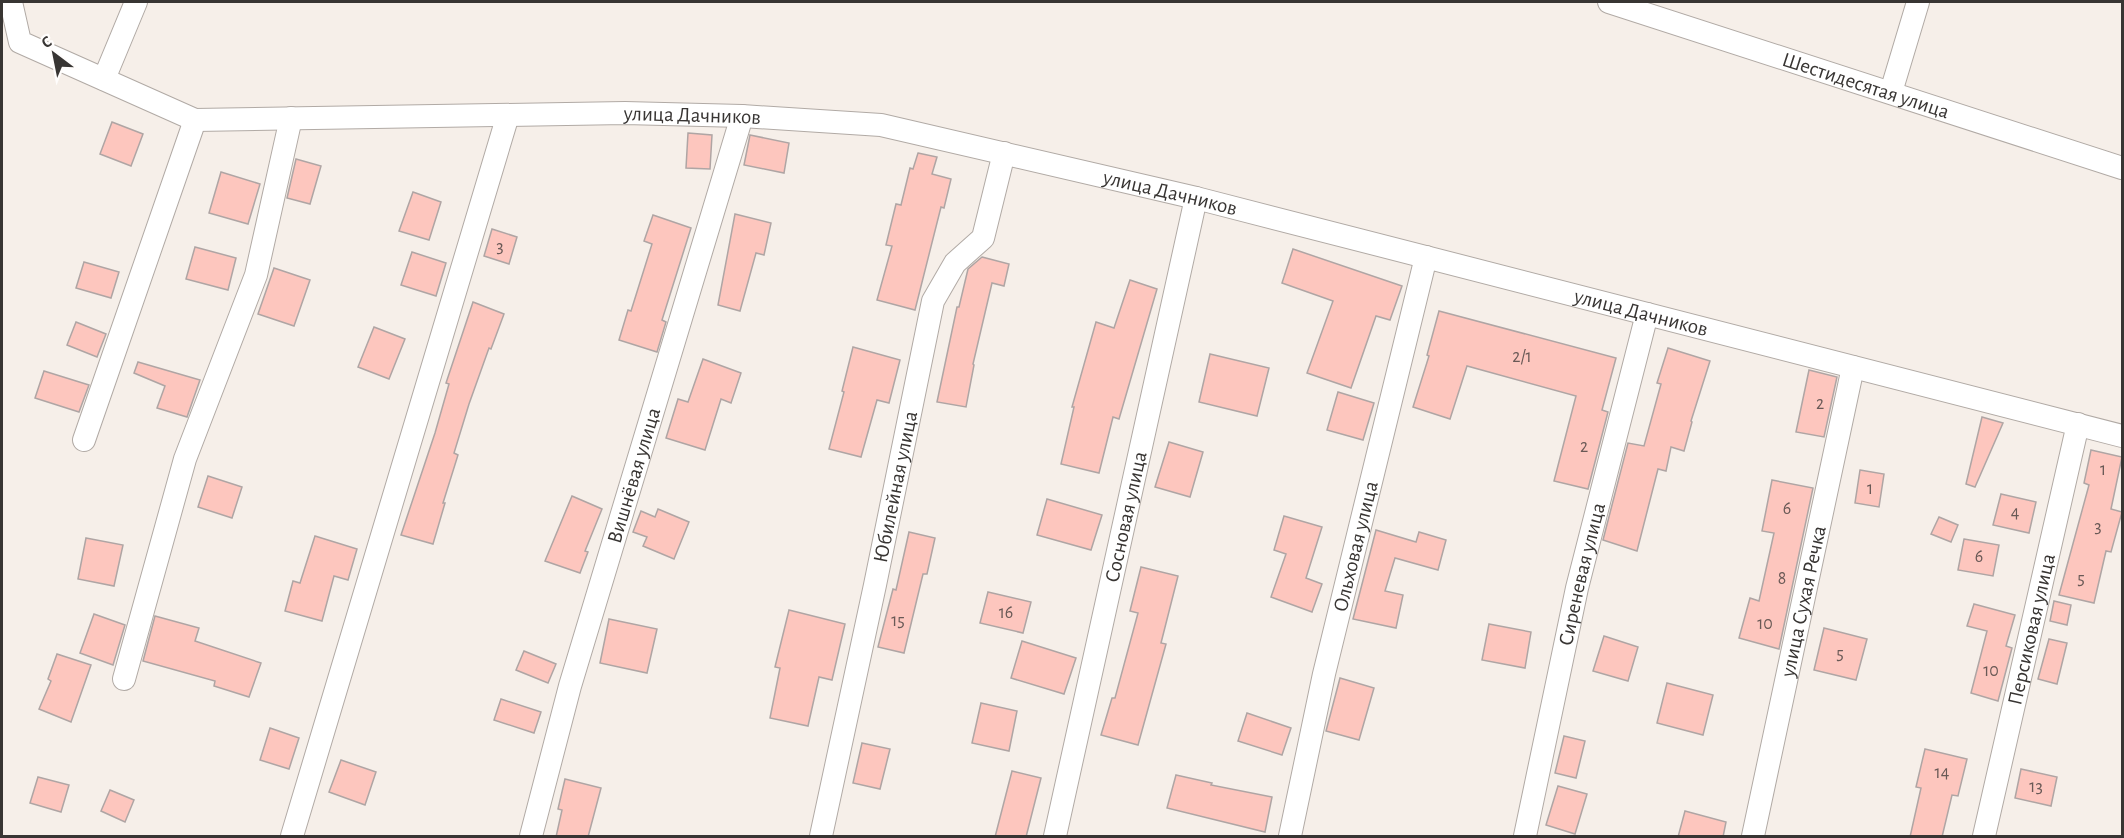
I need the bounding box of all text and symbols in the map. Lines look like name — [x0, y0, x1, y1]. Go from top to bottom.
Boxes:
north arrow — [24, 24, 84, 84]
text: С — [39, 33, 55, 51]
street label: Шестидесятая улица — [1780, 48, 1952, 122]
street label: улица Дачников — [622, 102, 762, 128]
street label: улица Дачников — [1100, 166, 1240, 219]
house number: 3 — [496, 238, 504, 256]
street label: улица Дачников — [1571, 285, 1710, 340]
house number: 2/1 — [1512, 348, 1532, 366]
house number: 2 — [1816, 395, 1824, 413]
street label: Вишнёвая улица — [603, 405, 664, 546]
street label: Юбилейная улица — [869, 409, 921, 564]
house number: 2 — [1580, 438, 1588, 456]
street label: Сосновая улица — [1101, 449, 1150, 584]
house number: 1 — [2100, 461, 2106, 479]
street label: Ольховая улица — [1329, 478, 1381, 614]
house number: 1 — [1867, 480, 1873, 498]
street label: Сиреневая улица — [1555, 500, 1609, 647]
house number: 6 — [1783, 500, 1791, 518]
house number: 4 — [2011, 504, 2020, 522]
house number: 3 — [2094, 518, 2102, 536]
street label: улица Сухая Речка — [1777, 523, 1829, 680]
house number: 6 — [1975, 548, 1983, 566]
street label: Персиковая улица — [2004, 551, 2059, 707]
house number: 8 — [1778, 570, 1786, 588]
house number: 5 — [2077, 570, 2085, 588]
house number: 16 — [999, 604, 1013, 622]
house number: 15 — [891, 612, 905, 630]
house number: 10 — [1757, 615, 1773, 633]
house number: 5 — [1836, 645, 1844, 663]
house number: 10 — [1983, 662, 1999, 680]
house number: 14 — [1935, 764, 1950, 782]
house number: 13 — [2029, 778, 2043, 796]

